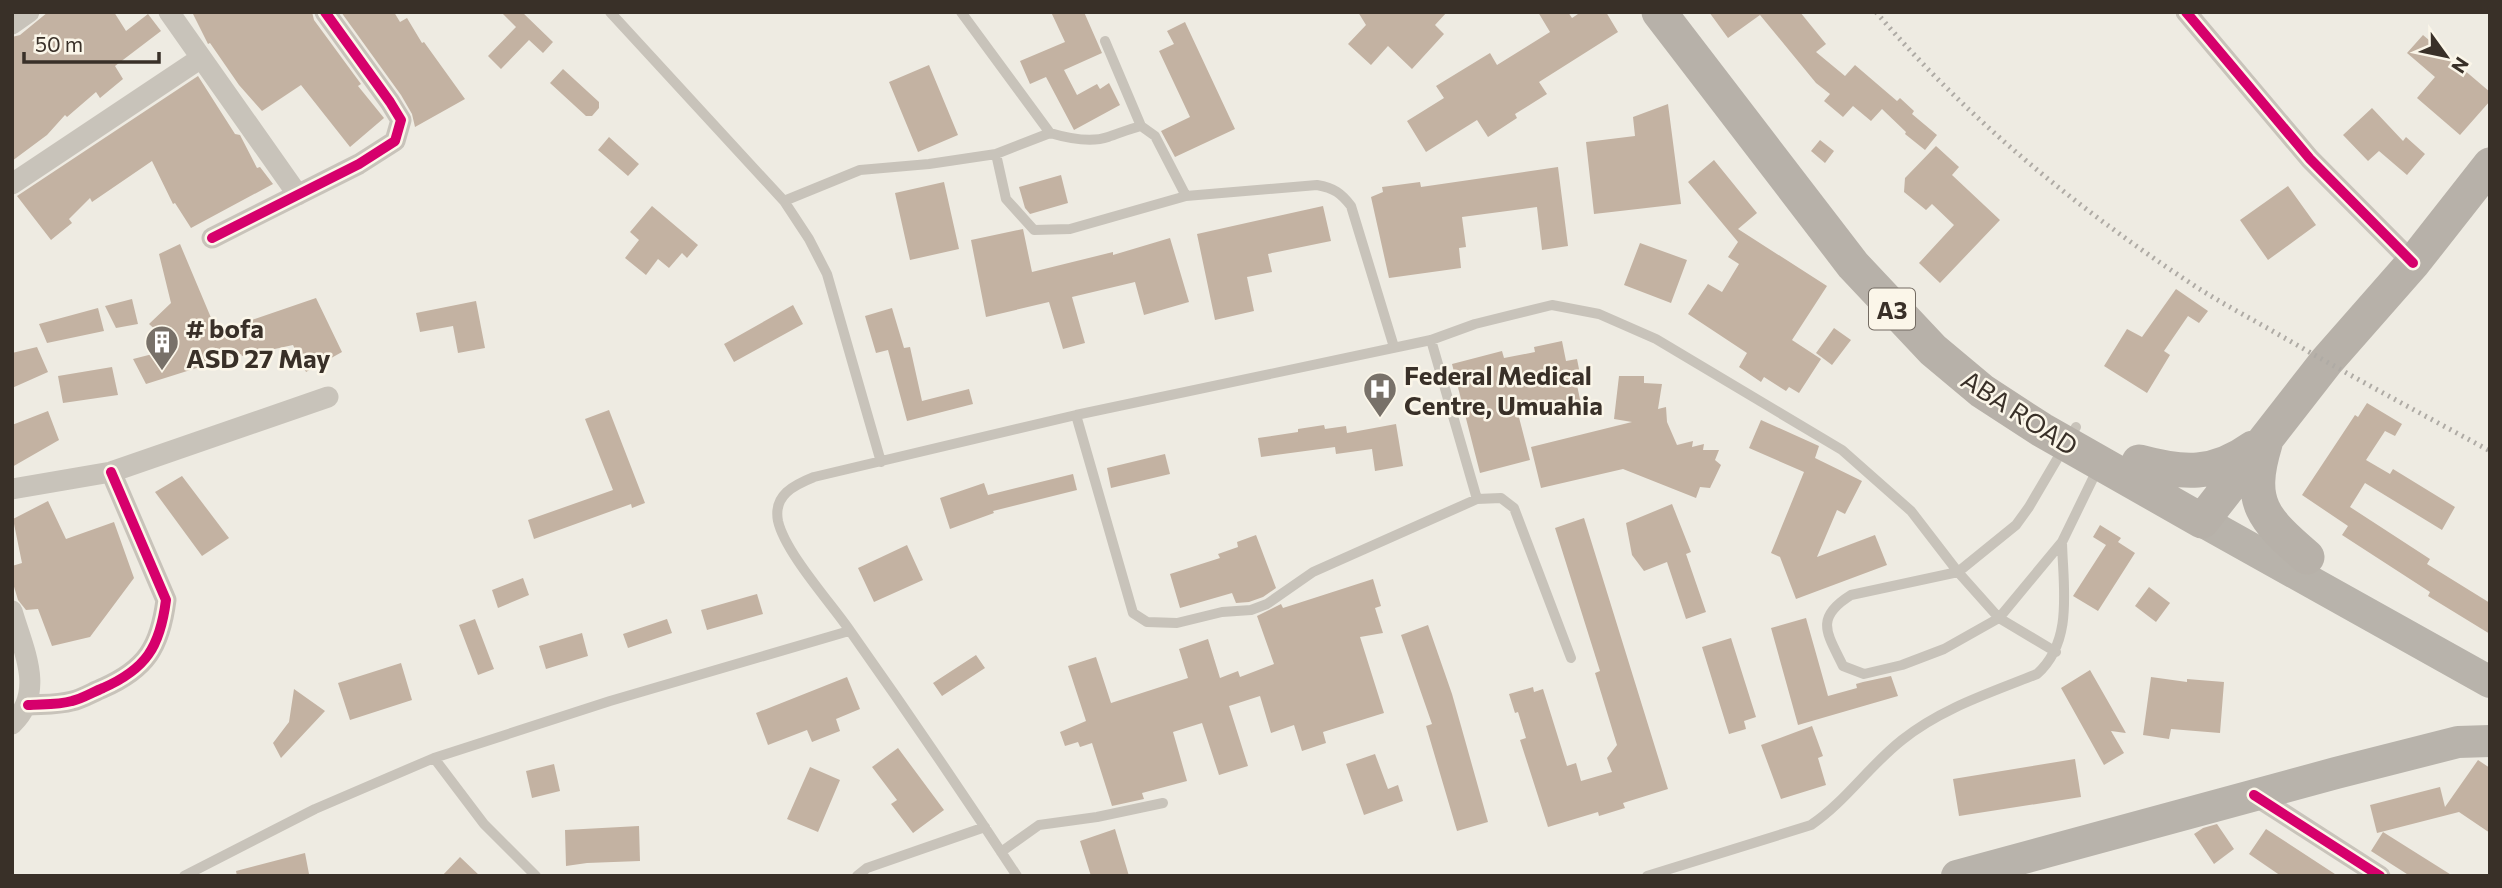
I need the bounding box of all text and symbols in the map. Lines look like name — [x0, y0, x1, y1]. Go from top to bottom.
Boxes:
scale bar — [24, 21, 159, 65]
north arrow — [2411, 21, 2481, 91]
text: 50 m — [35, 31, 83, 56]
text: N — [2447, 53, 2474, 78]
road number: A3 — [1869, 288, 1915, 330]
place label: # bofa ASD 27 May — [186, 312, 331, 373]
building icon: # bofa ASD 27 May — [143, 323, 181, 372]
place label: Federal Medical Centre, Umuahia — [1404, 359, 1603, 420]
street label: ABA ROAD — [1956, 363, 2084, 461]
hospital icon: Federal Medical Centre, Umuahia — [1361, 370, 1399, 419]

